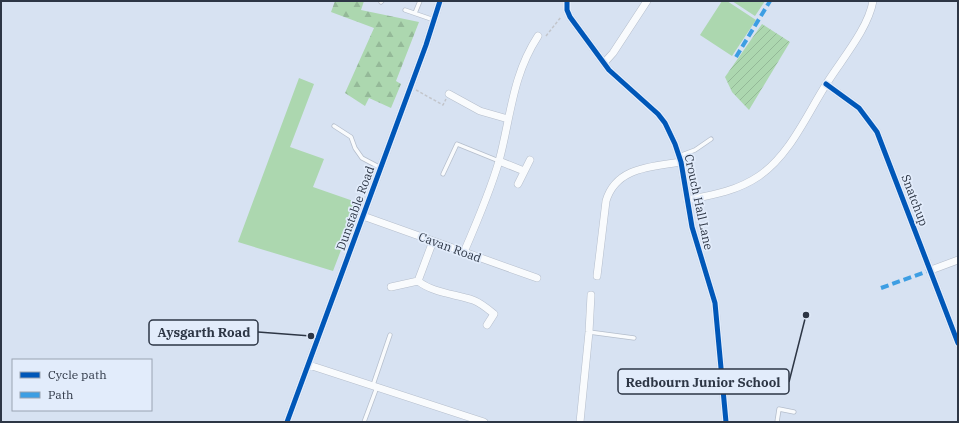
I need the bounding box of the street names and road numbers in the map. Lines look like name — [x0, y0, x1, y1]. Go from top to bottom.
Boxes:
street label: Crouch Hall Lane — [682, 153, 716, 251]
street label: Dunstable Road — [333, 164, 377, 252]
street label: Snatchup — [898, 172, 932, 228]
street label: Cavan Road — [416, 229, 484, 265]

